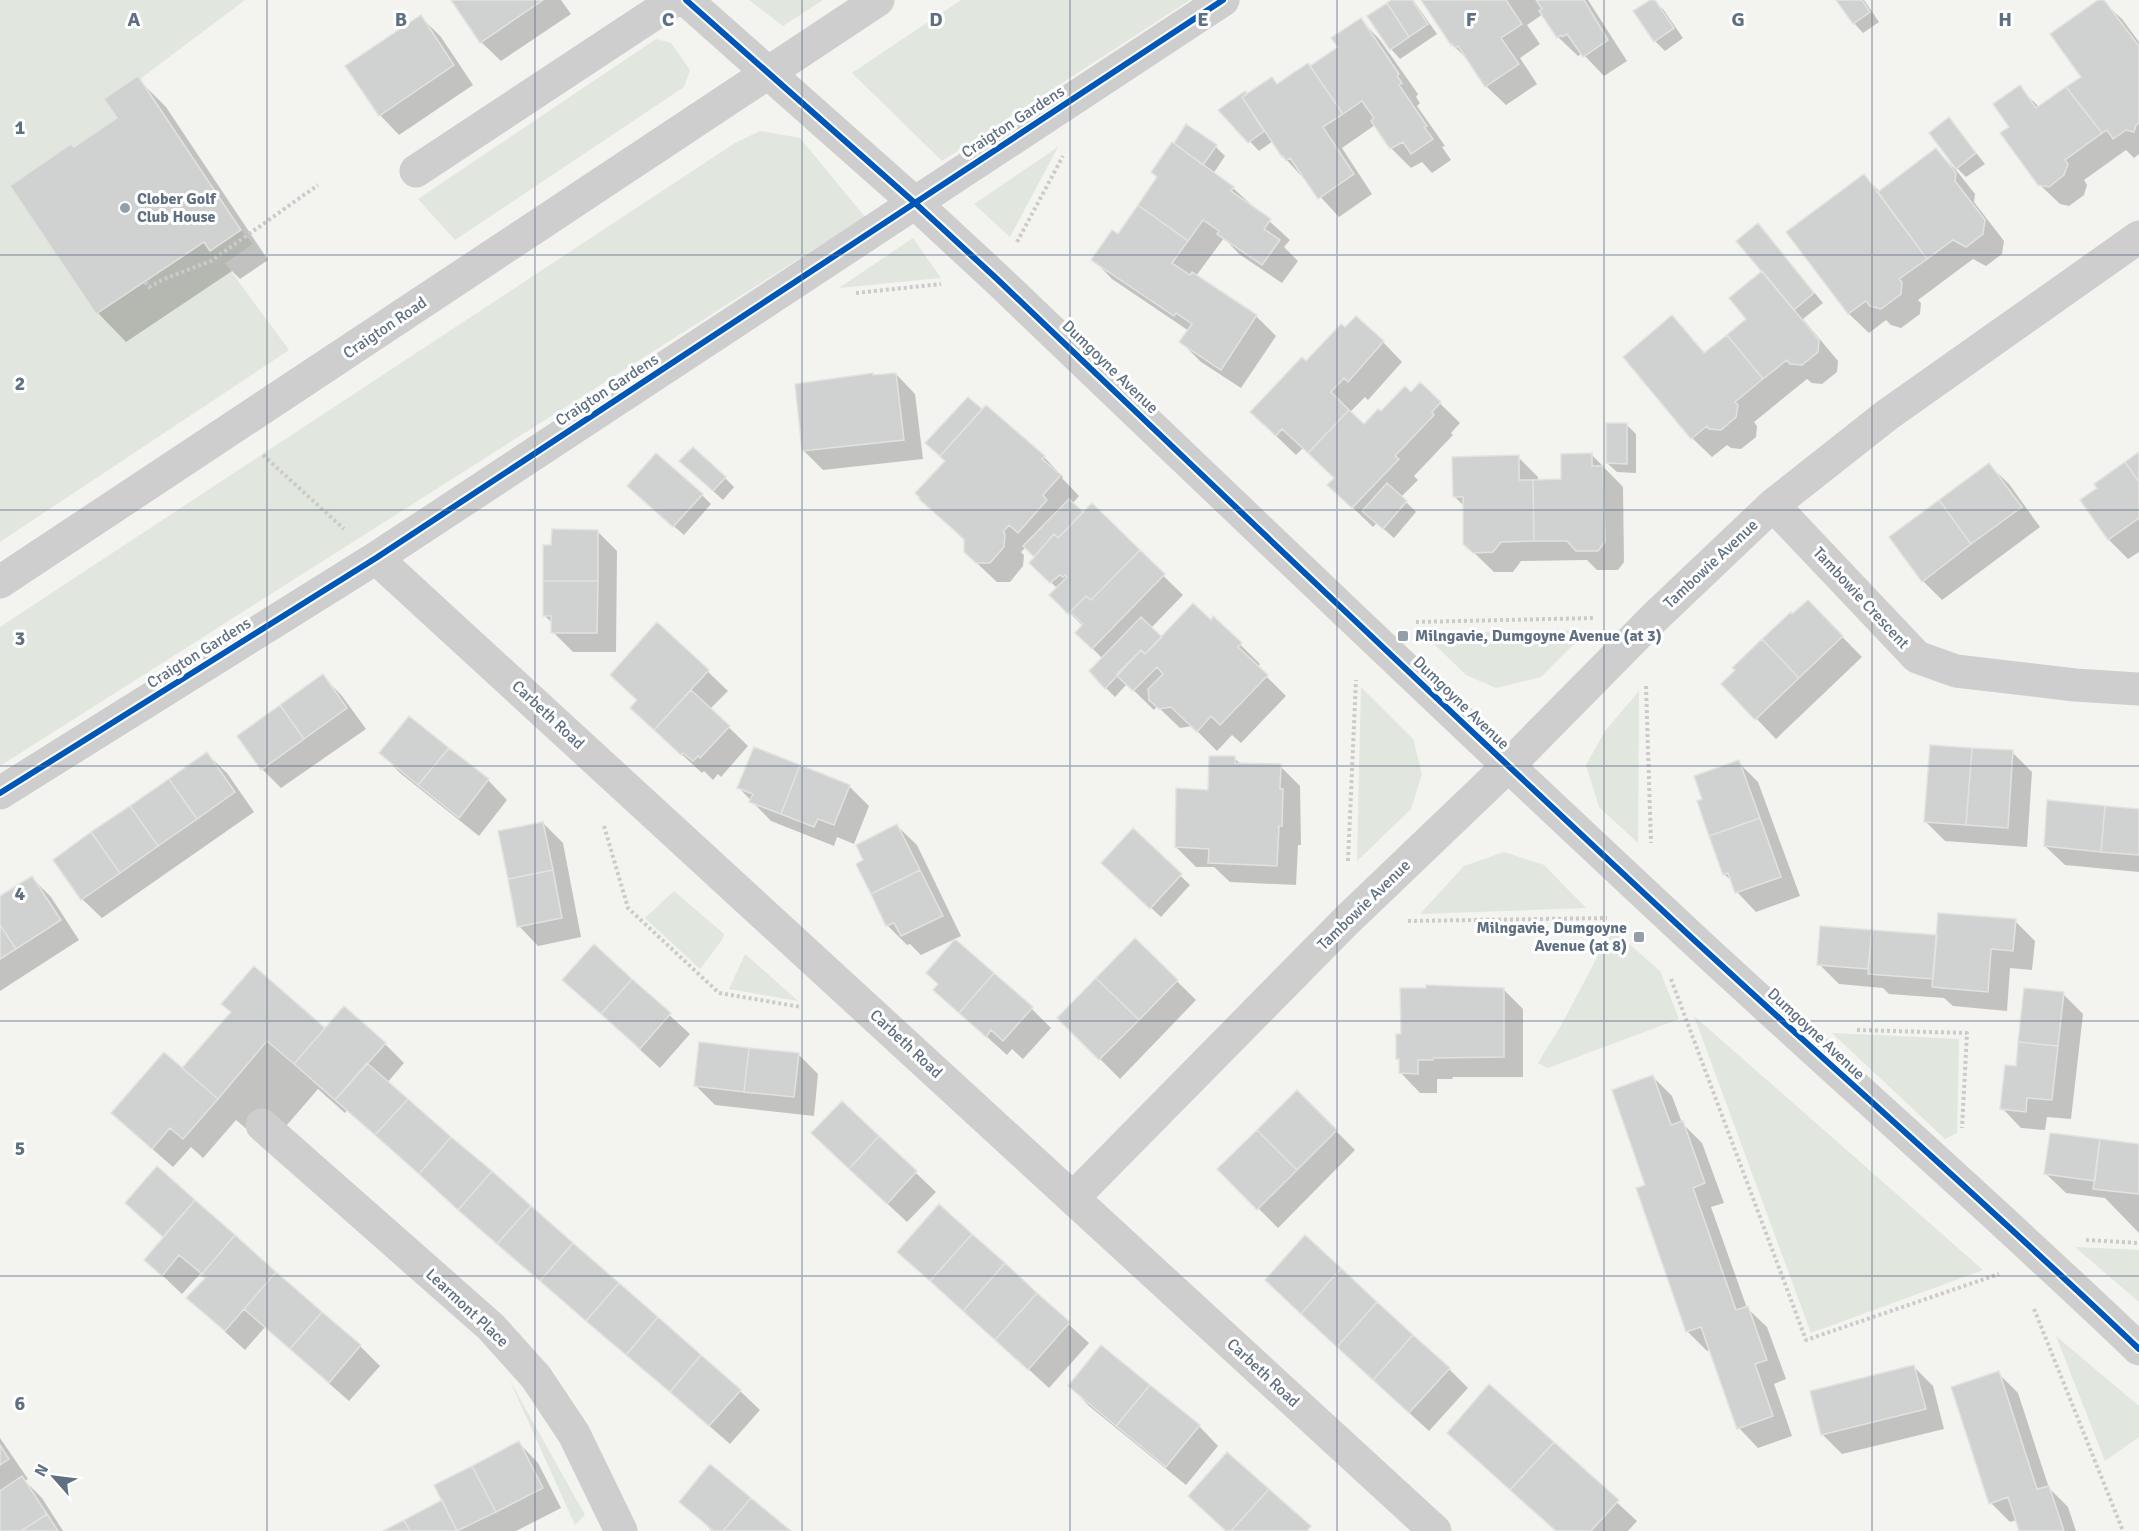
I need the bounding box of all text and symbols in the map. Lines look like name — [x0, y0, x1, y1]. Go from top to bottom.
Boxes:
text: A — [128, 7, 141, 32]
text: B — [395, 7, 407, 32]
text: C — [662, 7, 674, 32]
text: D — [929, 7, 943, 32]
text: E — [1197, 7, 1209, 32]
text: F — [1466, 7, 1477, 32]
text: G — [1731, 7, 1745, 32]
text: H — [1998, 7, 2012, 32]
street label: Craigton Gardens — [958, 81, 1068, 163]
text: 1 — [15, 115, 26, 140]
place label: Clober Golf Club House — [137, 189, 217, 227]
marker: Clober Golf Club House — [118, 201, 132, 215]
street label: Craigton Road — [339, 293, 431, 363]
street label: Dumgoyne Avenue — [1058, 316, 1162, 418]
street label: Craigton Gardens — [552, 349, 662, 431]
text: 2 — [15, 371, 25, 396]
street label: Tambowie Avenue — [1660, 515, 1762, 613]
street label: Tambowie Crescent — [1809, 543, 1914, 653]
street label: Craigton Gardens — [143, 613, 255, 693]
text: 3 — [15, 626, 25, 651]
place label: Milngavie, Dumgoyne Avenue (at 3) — [1415, 626, 1662, 646]
marker: Milngavie, Dumgoyne Avenue (at 3) — [1396, 629, 1410, 643]
street label: Dumgoyne Avenue — [1409, 652, 1513, 754]
street label: Carbeth Road — [508, 676, 588, 754]
street label: Tambowie Avenue — [1313, 855, 1415, 955]
text: 4 — [15, 881, 26, 906]
place label: Milngavie, Dumgoyne Avenue (at 8) — [1476, 918, 1627, 956]
marker: Milngavie, Dumgoyne Avenue (at 8) — [1632, 930, 1646, 944]
street label: Dumgoyne Avenue — [1763, 984, 1869, 1084]
street label: Carbeth Road — [866, 1005, 946, 1083]
text: 5 — [15, 1136, 25, 1161]
street label: Learmont Place — [421, 1264, 513, 1352]
street label: Carbeth Road — [1223, 1334, 1303, 1412]
text: 6 — [15, 1391, 26, 1416]
north arrow — [24, 1447, 84, 1507]
text: N — [30, 1461, 53, 1480]

